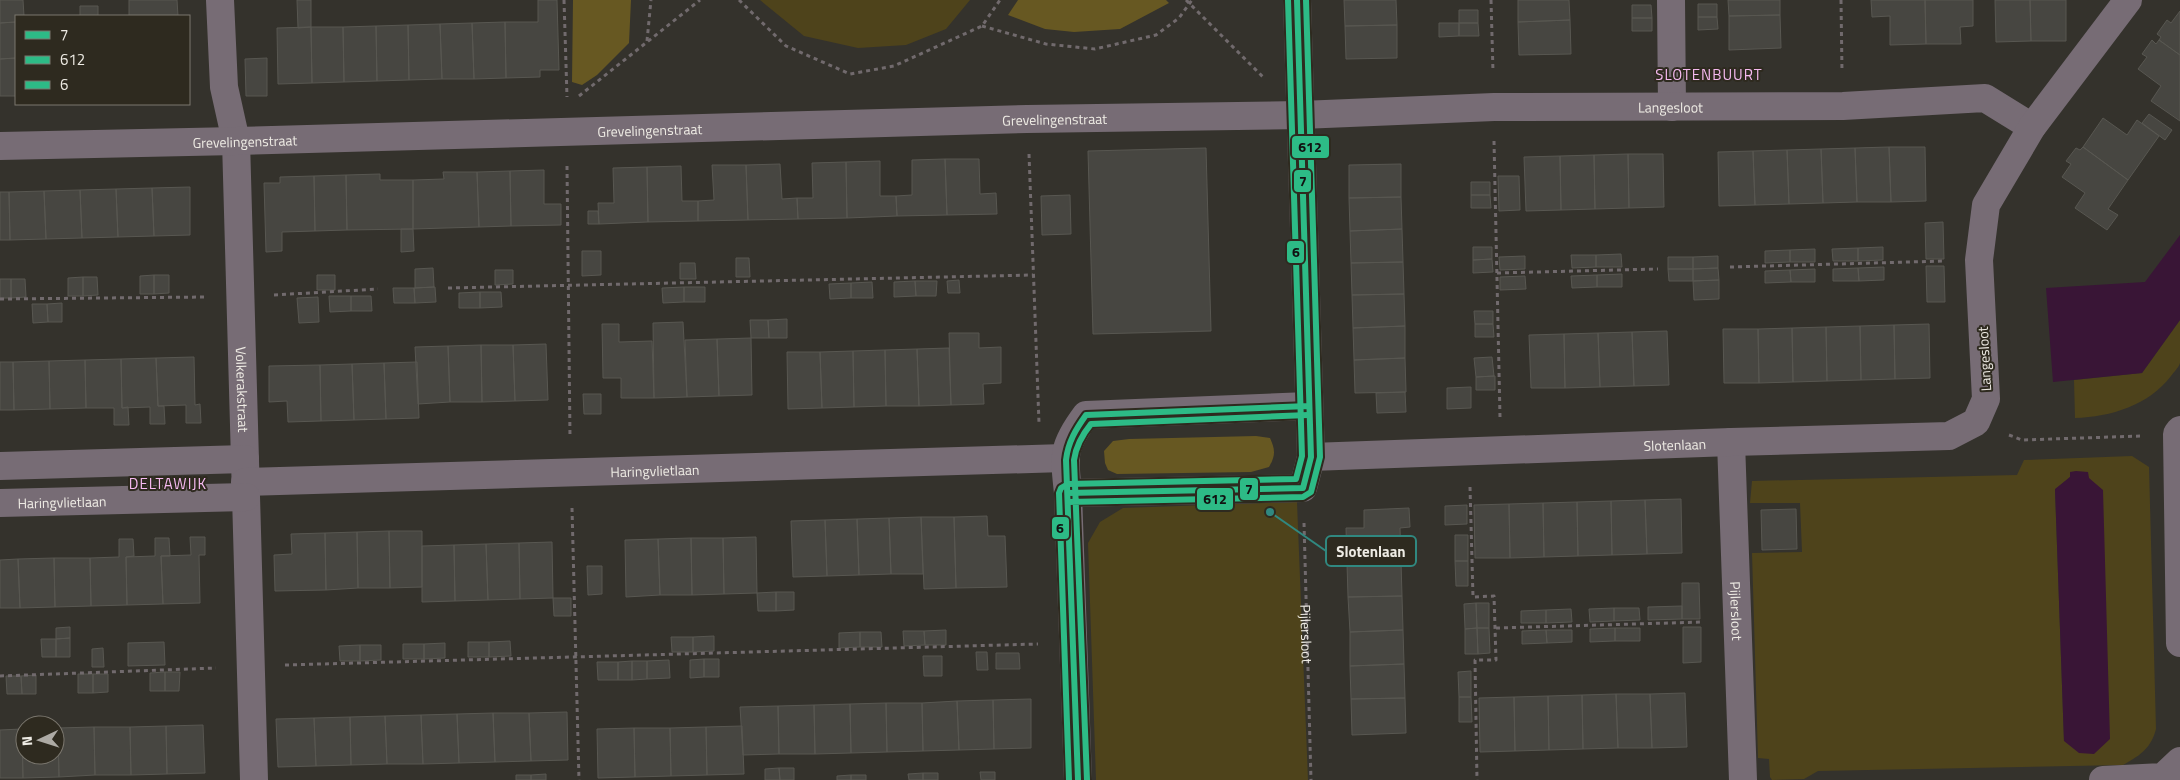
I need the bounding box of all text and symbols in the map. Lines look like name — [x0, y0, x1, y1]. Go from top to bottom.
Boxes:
legend — [15, 15, 190, 105]
text: 7 — [60, 23, 68, 46]
text: 612 — [60, 48, 85, 71]
district label: SLOTENBUURT — [1655, 63, 1763, 86]
text: 6 — [60, 73, 68, 96]
street label: Langesloot — [1638, 96, 1703, 117]
street label: Grevelingenstraat — [1002, 107, 1107, 130]
street label: Grevelingenstraat — [597, 118, 703, 141]
street label: Grevelingenstraat — [192, 129, 298, 152]
line badge: 612 — [1291, 135, 1330, 159]
text: 612 — [1298, 136, 1322, 157]
line badge: 7 — [1293, 169, 1312, 193]
text: 7 — [1299, 170, 1307, 191]
line badge: 6 — [1286, 240, 1305, 264]
text: 6 — [1292, 241, 1300, 262]
street label: Langesloot — [1972, 326, 1996, 392]
street label: Volkerakstraat — [231, 346, 255, 433]
street label: Slotenlaan — [1643, 432, 1706, 456]
street label: Haringvlietlaan — [610, 458, 700, 482]
district label: DELTAWIJK — [129, 472, 207, 495]
line badge: 7 — [1239, 477, 1259, 501]
text: 7 — [1245, 478, 1253, 499]
line badge: 612 — [1196, 487, 1234, 511]
text: 612 — [1203, 488, 1227, 509]
street label: Haringvlietlaan — [17, 490, 107, 513]
line badge: 6 — [1051, 516, 1070, 540]
text: 6 — [1056, 517, 1064, 538]
callout: Slotenlaan — [1326, 536, 1416, 566]
text: Slotenlaan — [1336, 540, 1406, 563]
street label: Pijlersloot — [1725, 581, 1749, 641]
street label: Pijlersloot — [1296, 604, 1318, 664]
north arrow — [15, 715, 65, 765]
text: N — [16, 735, 37, 747]

